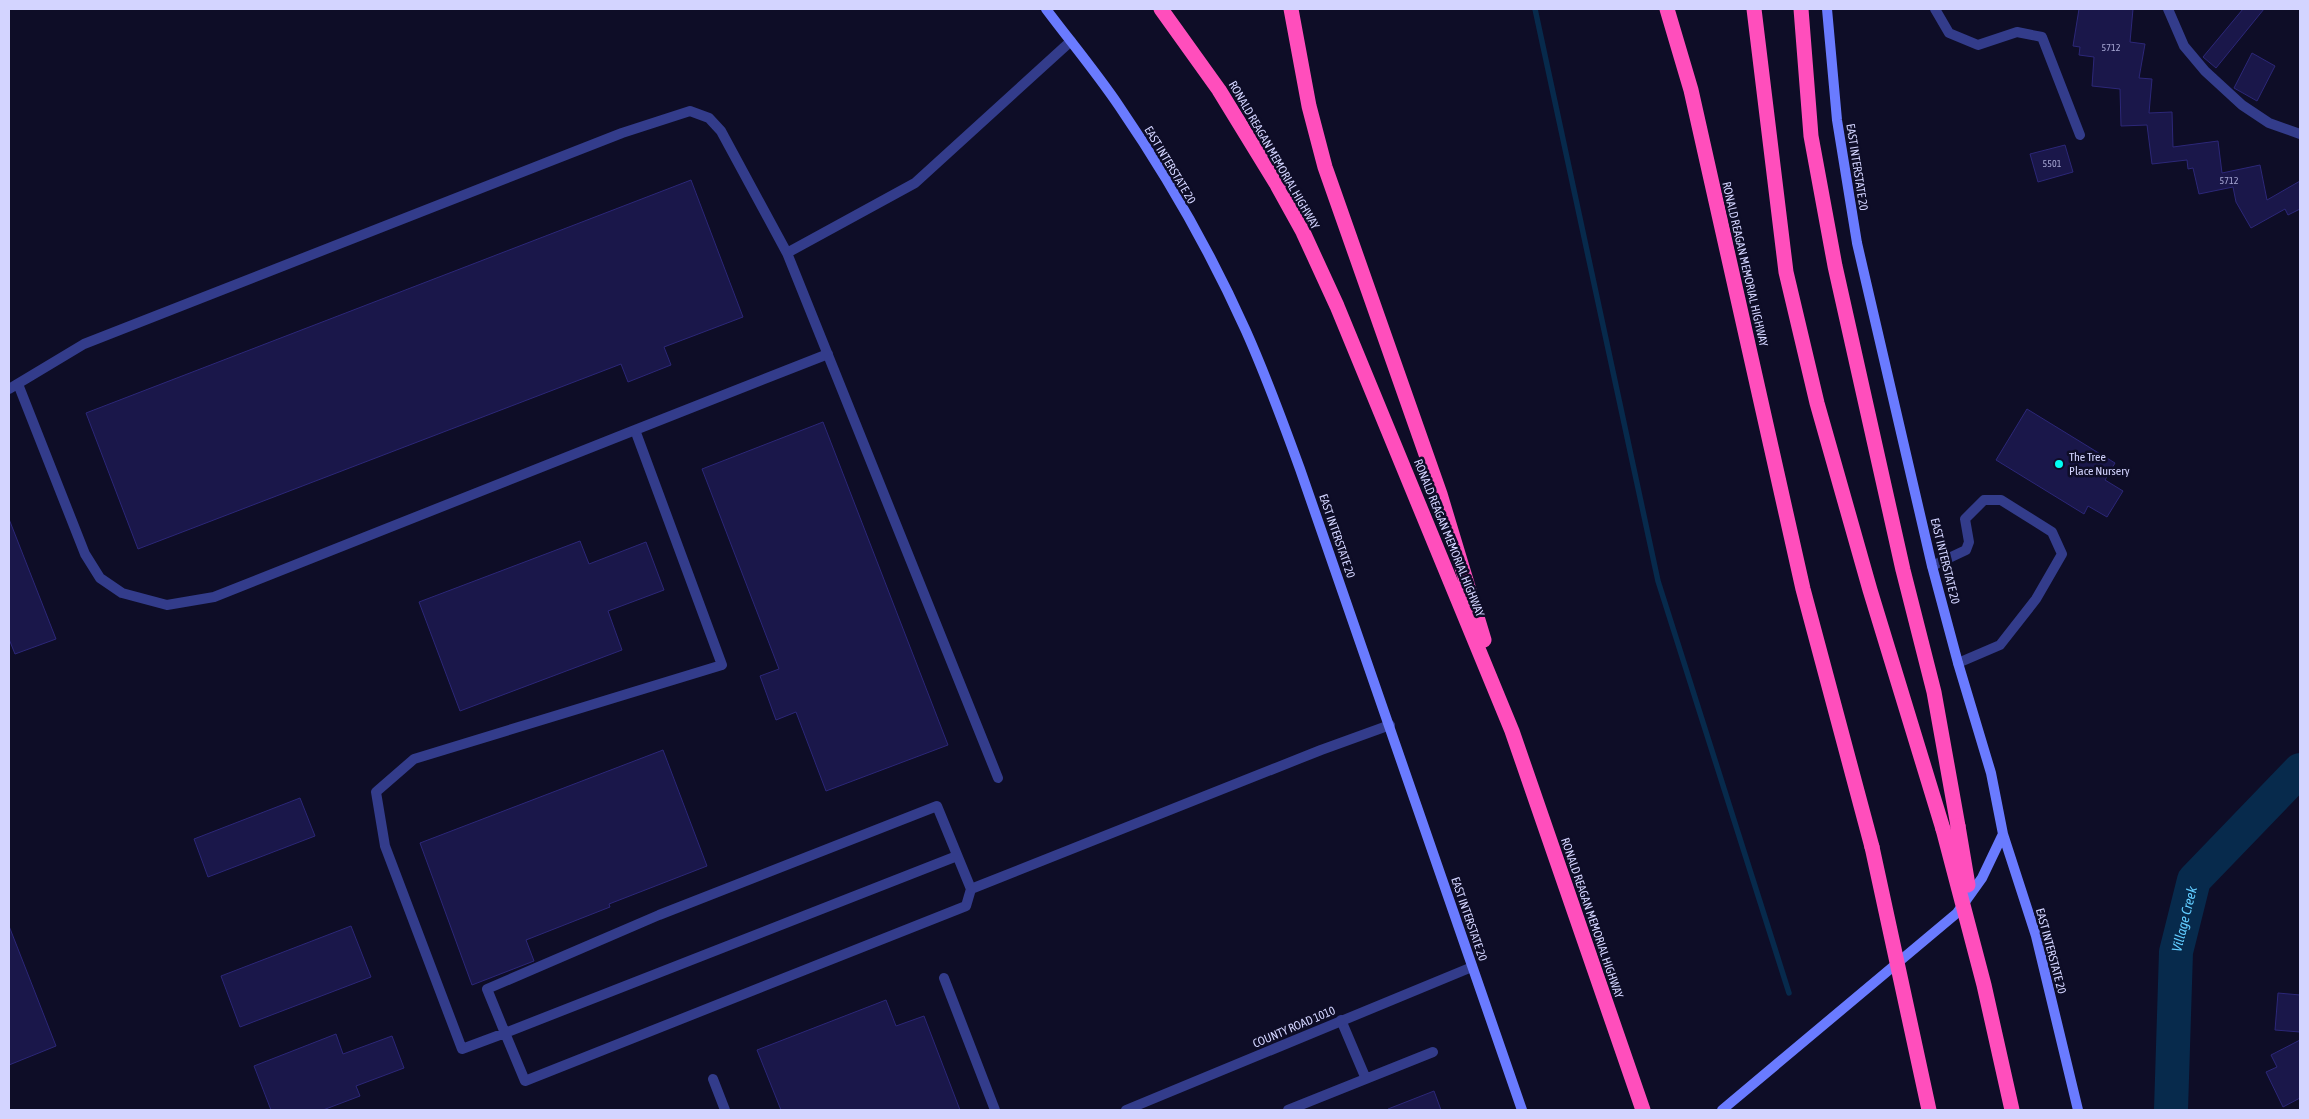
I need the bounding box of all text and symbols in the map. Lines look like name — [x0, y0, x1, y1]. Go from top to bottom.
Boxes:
house number: 5712 — [2102, 42, 2121, 53]
street label: RONALD REAGAN MEMORIAL HIGHWAY — [1226, 78, 1323, 232]
street label: EAST INTERSTATE 20 — [1843, 122, 1871, 212]
street label: EAST INTERSTATE 20 — [1141, 124, 1199, 207]
house number: 5501 — [2043, 158, 2062, 169]
house number: 5712 — [2220, 175, 2239, 186]
street label: RONALD REAGAN MEMORIAL HIGHWAY — [1719, 180, 1771, 348]
place label: The Tree Place Nursery — [2069, 450, 2130, 478]
street label: RONALD REAGAN MEMORIAL HIGHWAY — [1411, 457, 1487, 619]
marker: The Tree Place Nursery — [2053, 458, 2065, 470]
street label: EAST INTERSTATE 20 — [1316, 492, 1358, 580]
street label: EAST INTERSTATE 20 — [1928, 517, 1963, 606]
street label: RONALD REAGAN MEMORIAL HIGHWAY — [1558, 836, 1626, 1001]
street label: EAST INTERSTATE 20 — [1448, 875, 1490, 963]
water label: Village Creek — [2168, 884, 2200, 954]
street label: EAST INTERSTATE 20 — [2033, 907, 2069, 996]
street label: COUNTY ROAD 1010 — [1251, 1003, 1338, 1051]

